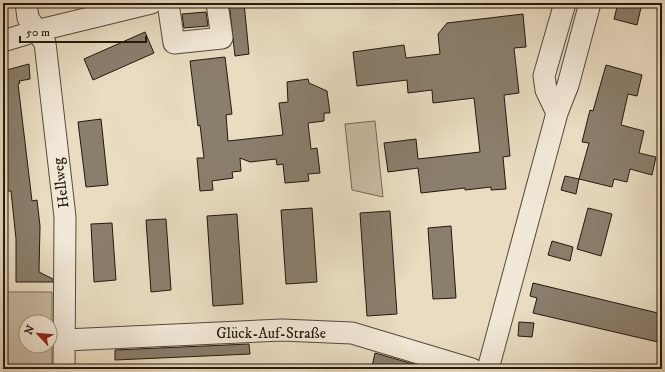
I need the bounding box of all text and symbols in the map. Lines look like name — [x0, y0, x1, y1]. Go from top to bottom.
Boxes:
scale bar — [20, 18, 146, 44]
text: 50 m — [26, 25, 50, 40]
street label: Hellweg — [48, 156, 74, 209]
north arrow — [18, 314, 58, 354]
text: N — [22, 323, 38, 337]
street label: Glück-Auf-Straße — [216, 324, 326, 343]

